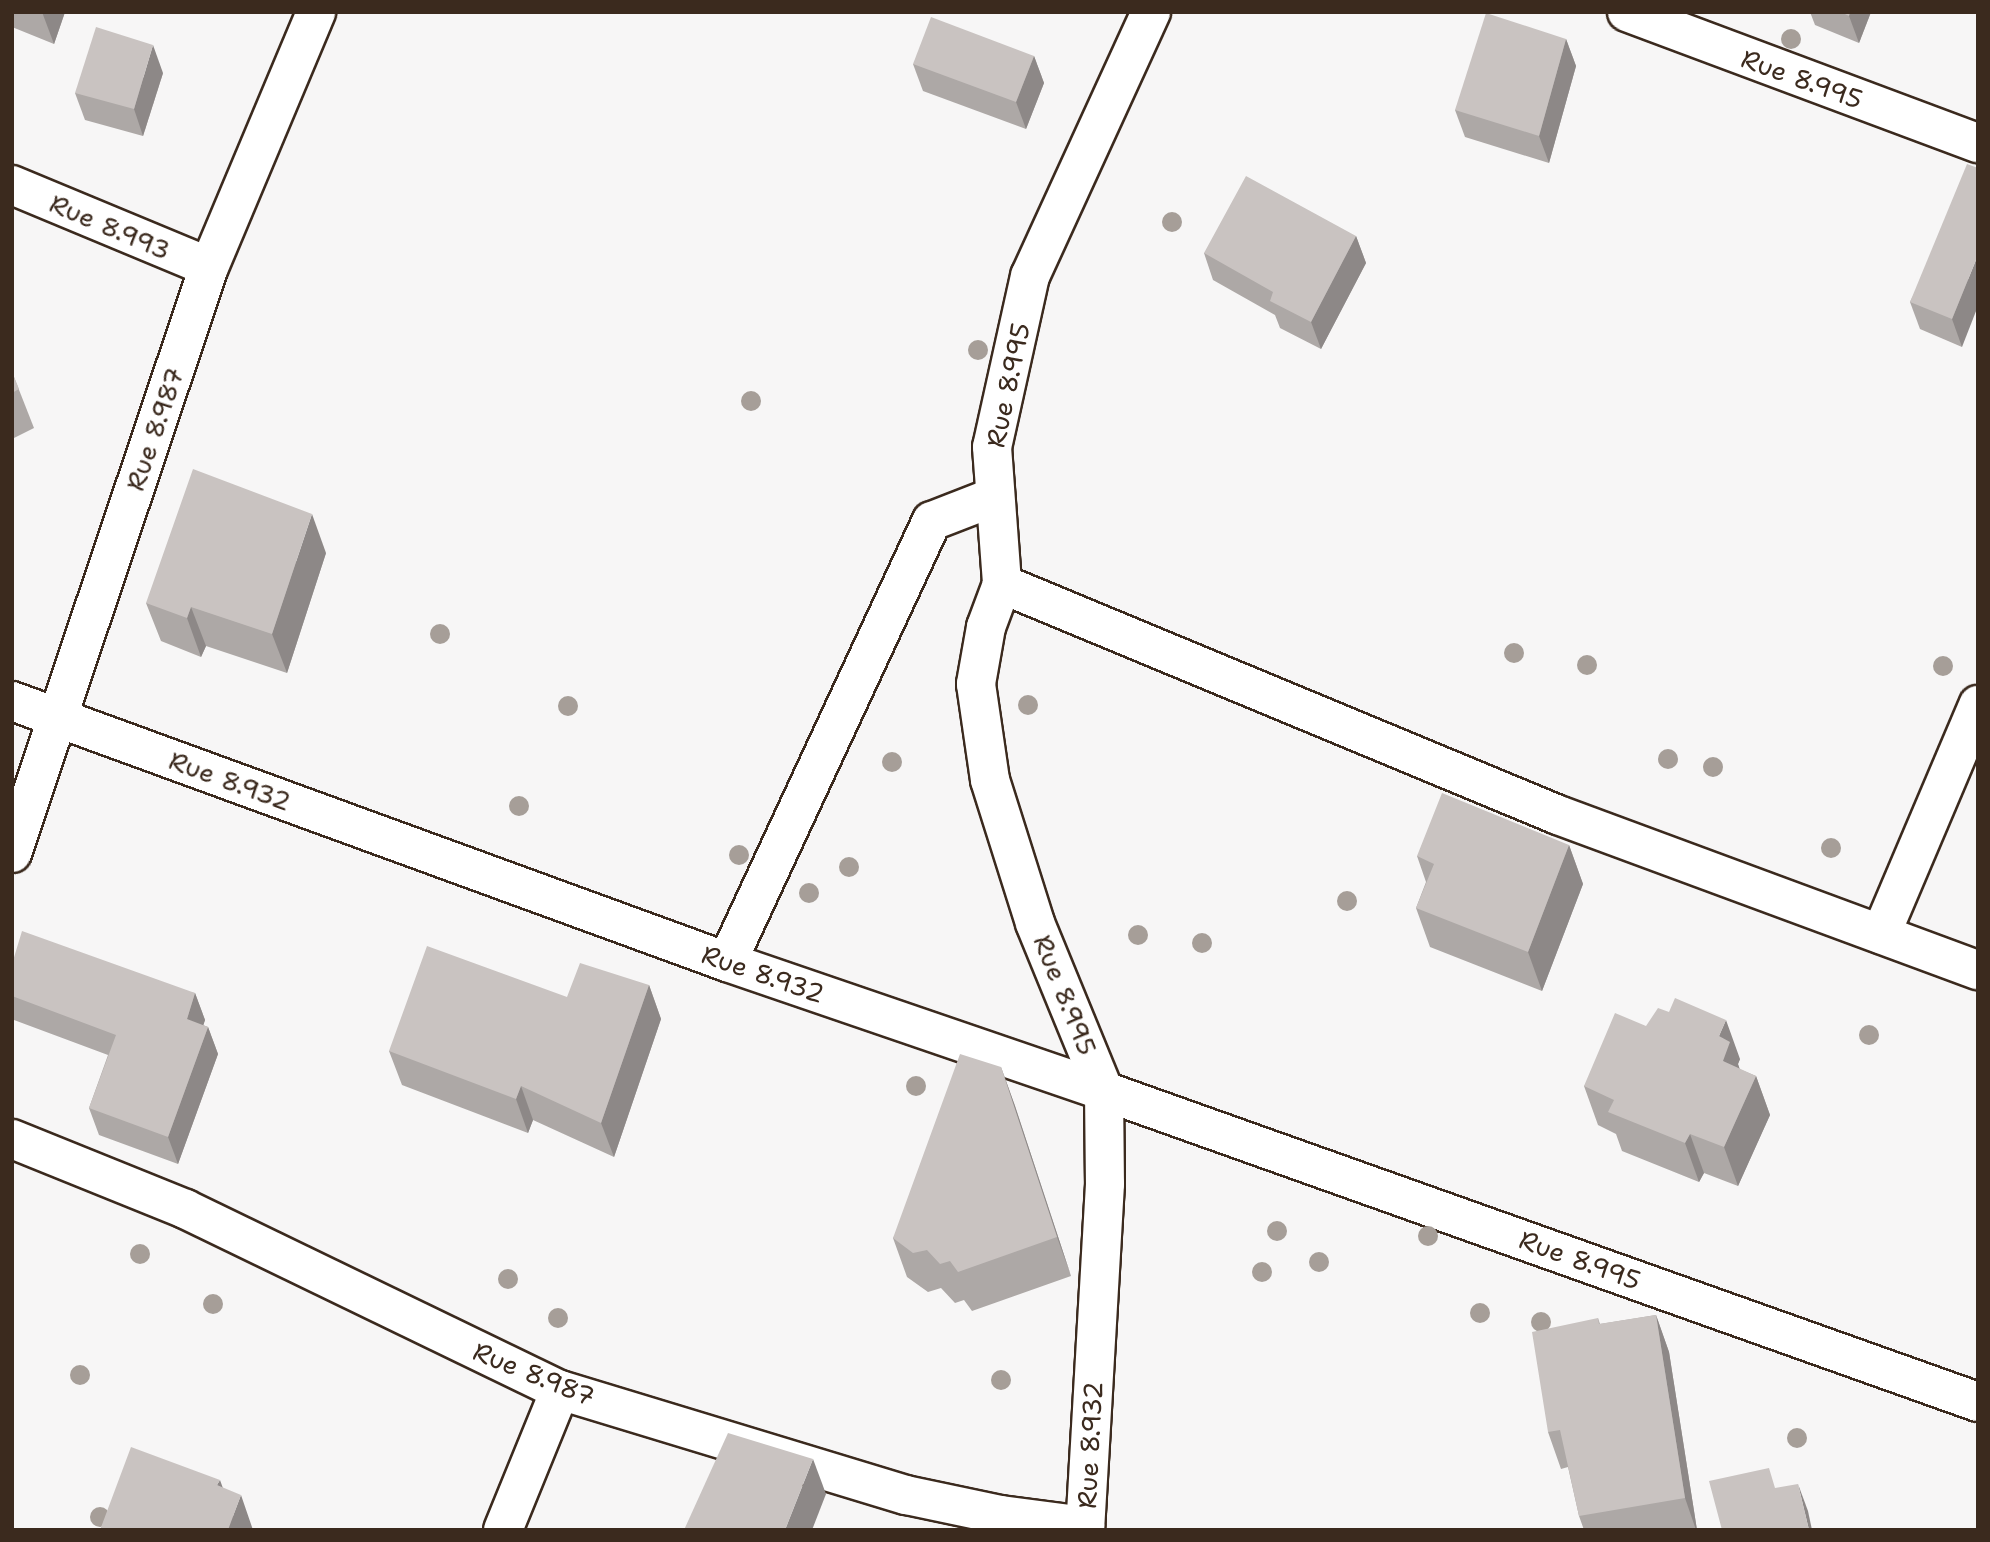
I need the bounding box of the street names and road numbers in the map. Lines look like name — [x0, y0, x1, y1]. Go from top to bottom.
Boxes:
street label: Rue 8.995 — [1737, 43, 1867, 115]
street label: Rue 8.993 — [45, 188, 175, 266]
street label: Rue 8.995 — [980, 320, 1036, 450]
street label: Rue 8.987 — [119, 363, 191, 495]
street label: Rue 8.932 — [165, 745, 295, 817]
street label: Rue 8.995 — [1027, 930, 1103, 1060]
street label: Rue 8.932 — [698, 938, 828, 1010]
street label: Rue 8.995 — [1515, 1224, 1645, 1296]
street label: Rue 8.987 — [469, 1335, 599, 1413]
street label: Rue 8.932 — [1071, 1381, 1109, 1509]

